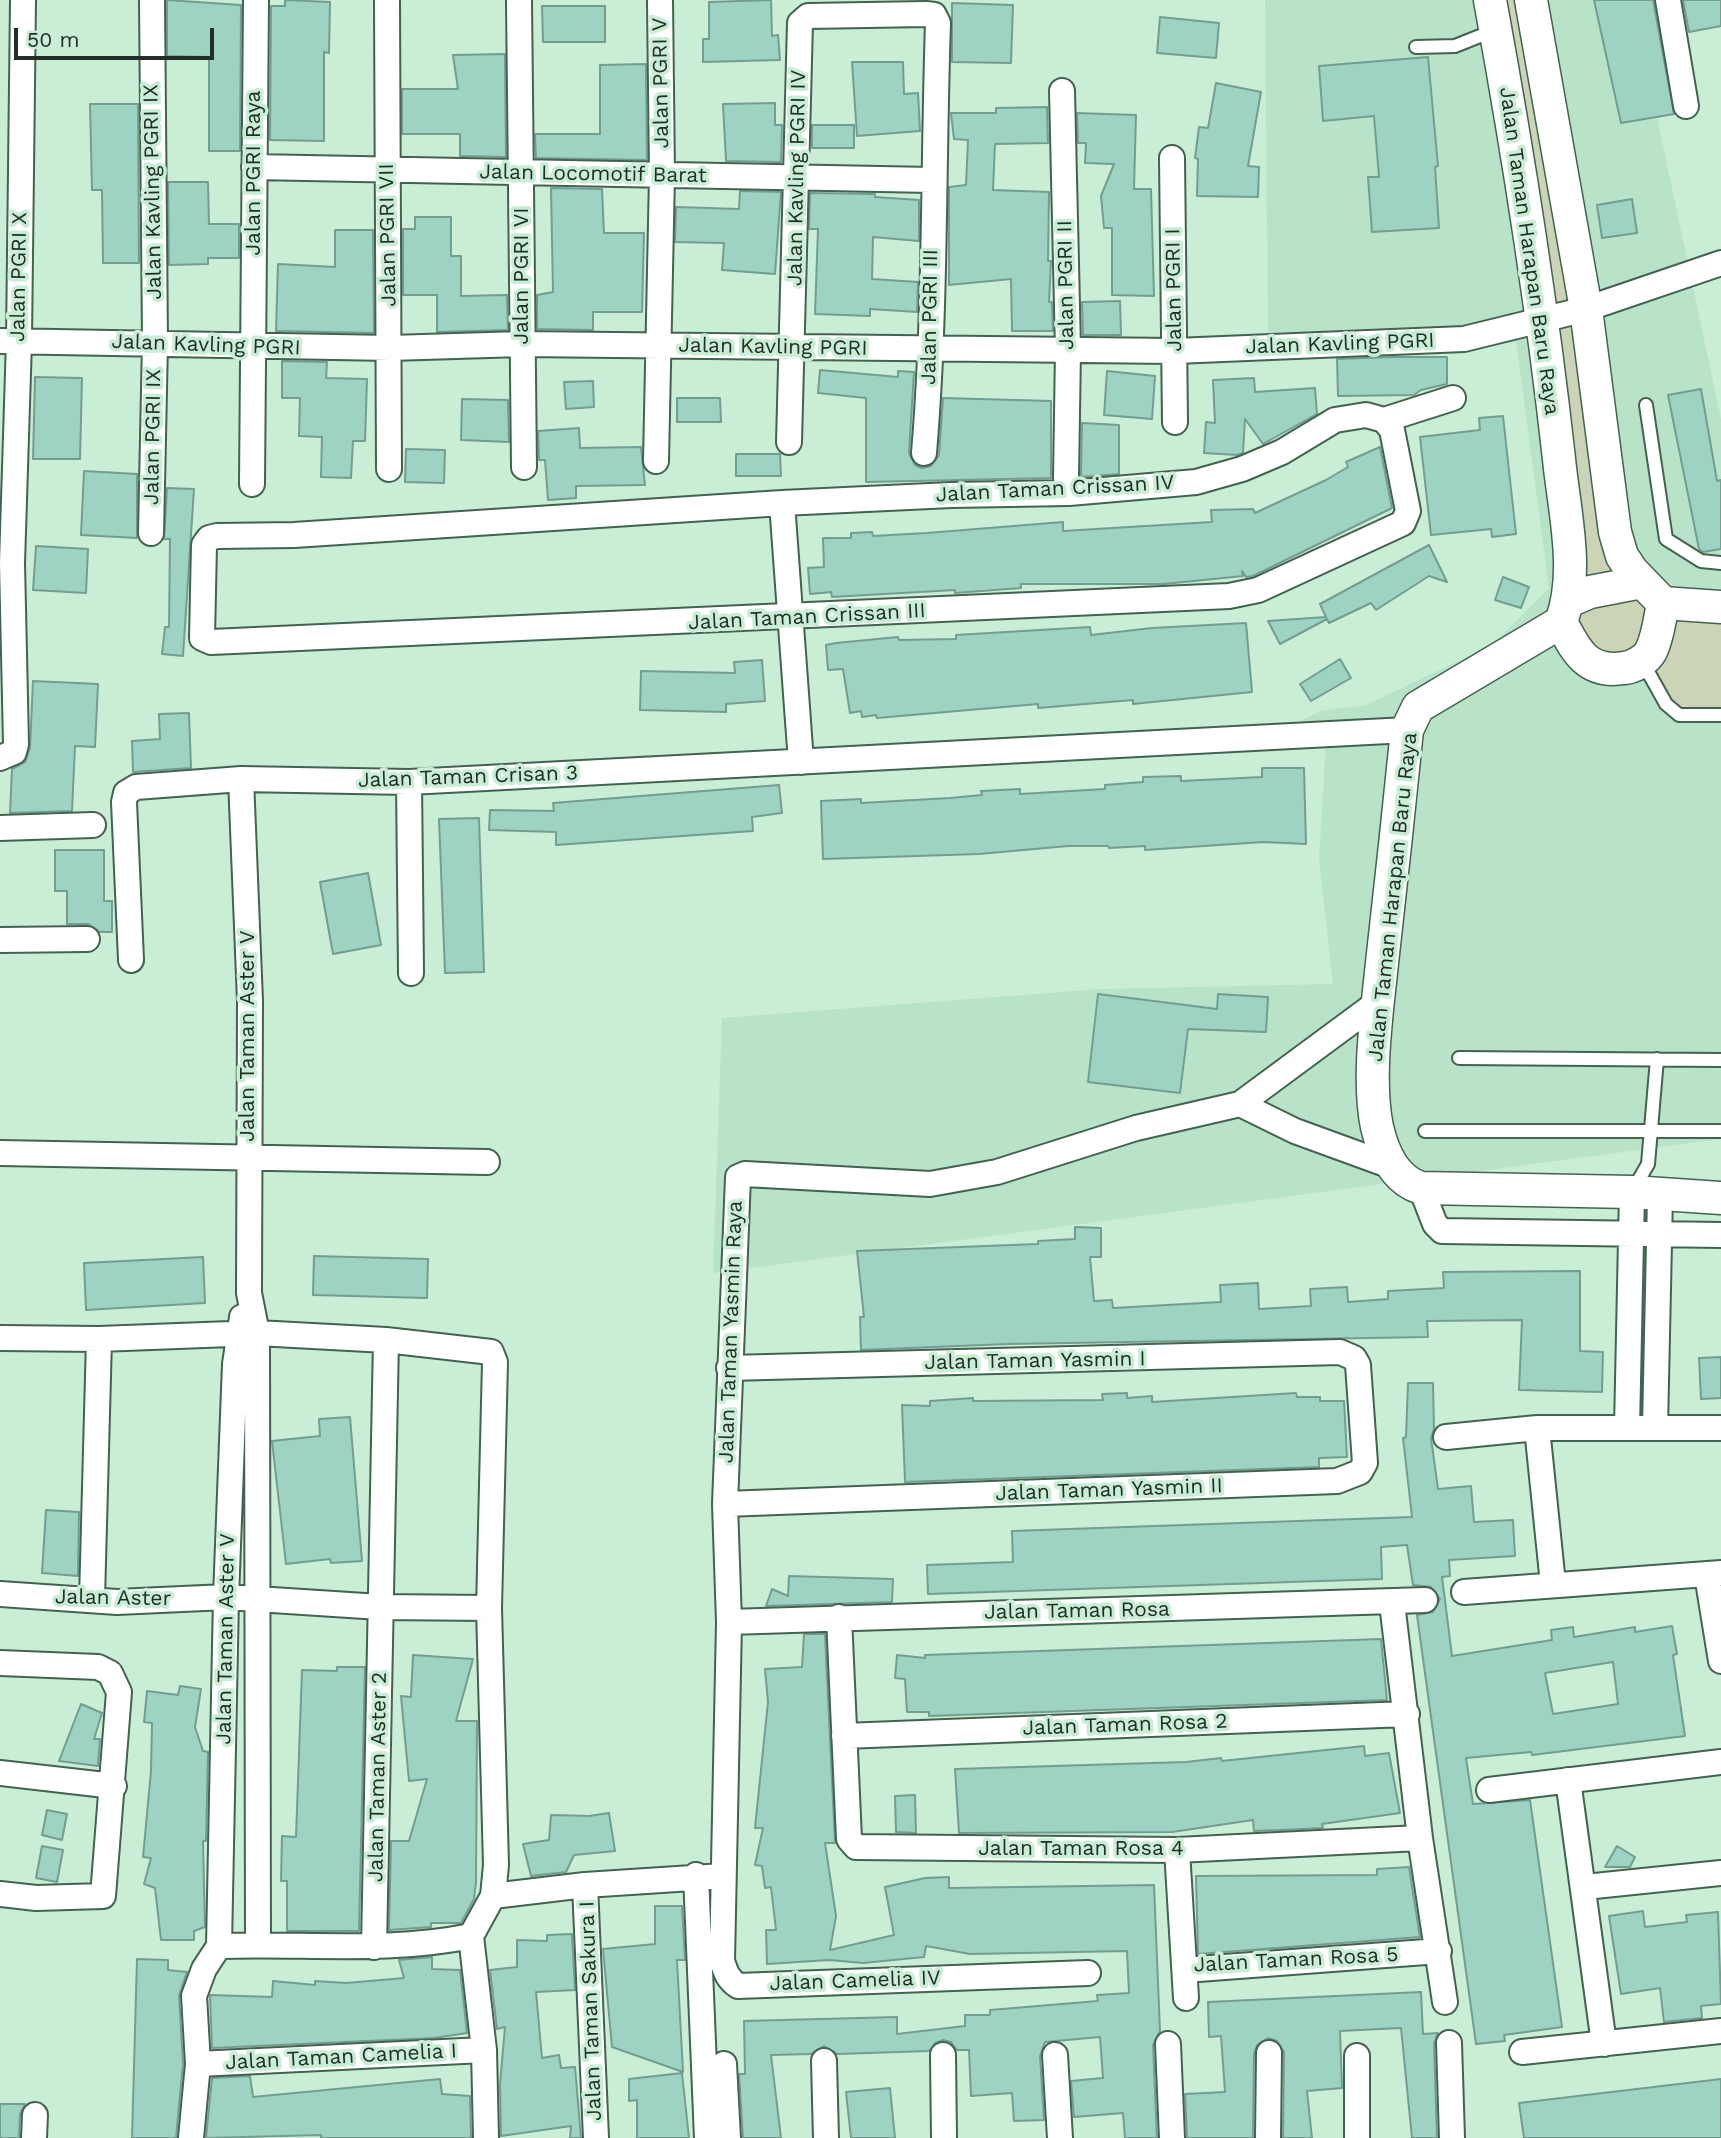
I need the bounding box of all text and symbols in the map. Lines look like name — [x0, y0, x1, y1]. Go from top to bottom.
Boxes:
scale bar — [18, 14, 217, 58]
street label: Jalan PGRI V — [647, 17, 675, 149]
text: 50 m — [27, 27, 79, 52]
street label: Jalan Kavling PGRI IV — [783, 70, 811, 286]
street label: Jalan Kavling PGRI IX — [139, 84, 167, 300]
street label: Jalan Taman Harapan Baru Raya — [1493, 85, 1565, 417]
street label: Jalan PGRI Raya — [241, 91, 267, 255]
street label: Jalan Locomotif Barat — [479, 159, 707, 189]
street label: Jalan PGRI VII — [374, 163, 402, 307]
street label: Jalan PGRI VI — [509, 207, 535, 345]
street label: Jalan PGRI X — [5, 212, 33, 342]
street label: Jalan PGRI II — [1052, 220, 1080, 350]
street label: Jalan PGRI I — [1160, 228, 1188, 352]
street label: Jalan PGRI III — [916, 249, 944, 385]
street label: Jalan Kavling PGRI — [1245, 328, 1435, 360]
street label: Jalan Kavling PGRI — [111, 329, 301, 361]
street label: Jalan Kavling PGRI — [678, 333, 868, 361]
street label: Jalan PGRI IX — [139, 369, 167, 505]
street label: Jalan Taman Crissan IV — [935, 470, 1175, 508]
street label: Jalan Taman Crissan III — [688, 598, 926, 636]
street label: Jalan Taman Harapan Baru Raya — [1363, 731, 1423, 1063]
street label: Jalan Taman Crisan 3 — [357, 761, 579, 793]
street label: Jalan Taman Aster V — [235, 930, 261, 1142]
street label: Jalan Taman Yasmin Raya — [714, 1200, 748, 1464]
street label: Jalan Taman Yasmin I — [924, 1346, 1146, 1376]
street label: Jalan Taman Yasmin II — [995, 1473, 1223, 1507]
street label: Jalan Taman Aster V — [212, 1533, 240, 1745]
street label: Jalan Aster — [55, 1584, 171, 1612]
street label: Jalan Taman Rosa — [984, 1597, 1170, 1625]
street label: Jalan Taman Aster 2 — [364, 1672, 392, 1882]
street label: Jalan Taman Rosa 2 — [1022, 1709, 1228, 1741]
street label: Jalan Taman Rosa 4 — [978, 1836, 1184, 1862]
street label: Jalan Taman Sakura I — [575, 1901, 607, 2121]
street label: Jalan Taman Rosa 5 — [1193, 1942, 1399, 1978]
street label: Jalan Camelia IV — [769, 1965, 941, 1997]
street label: Jalan Taman Camelia I — [224, 2038, 458, 2076]

